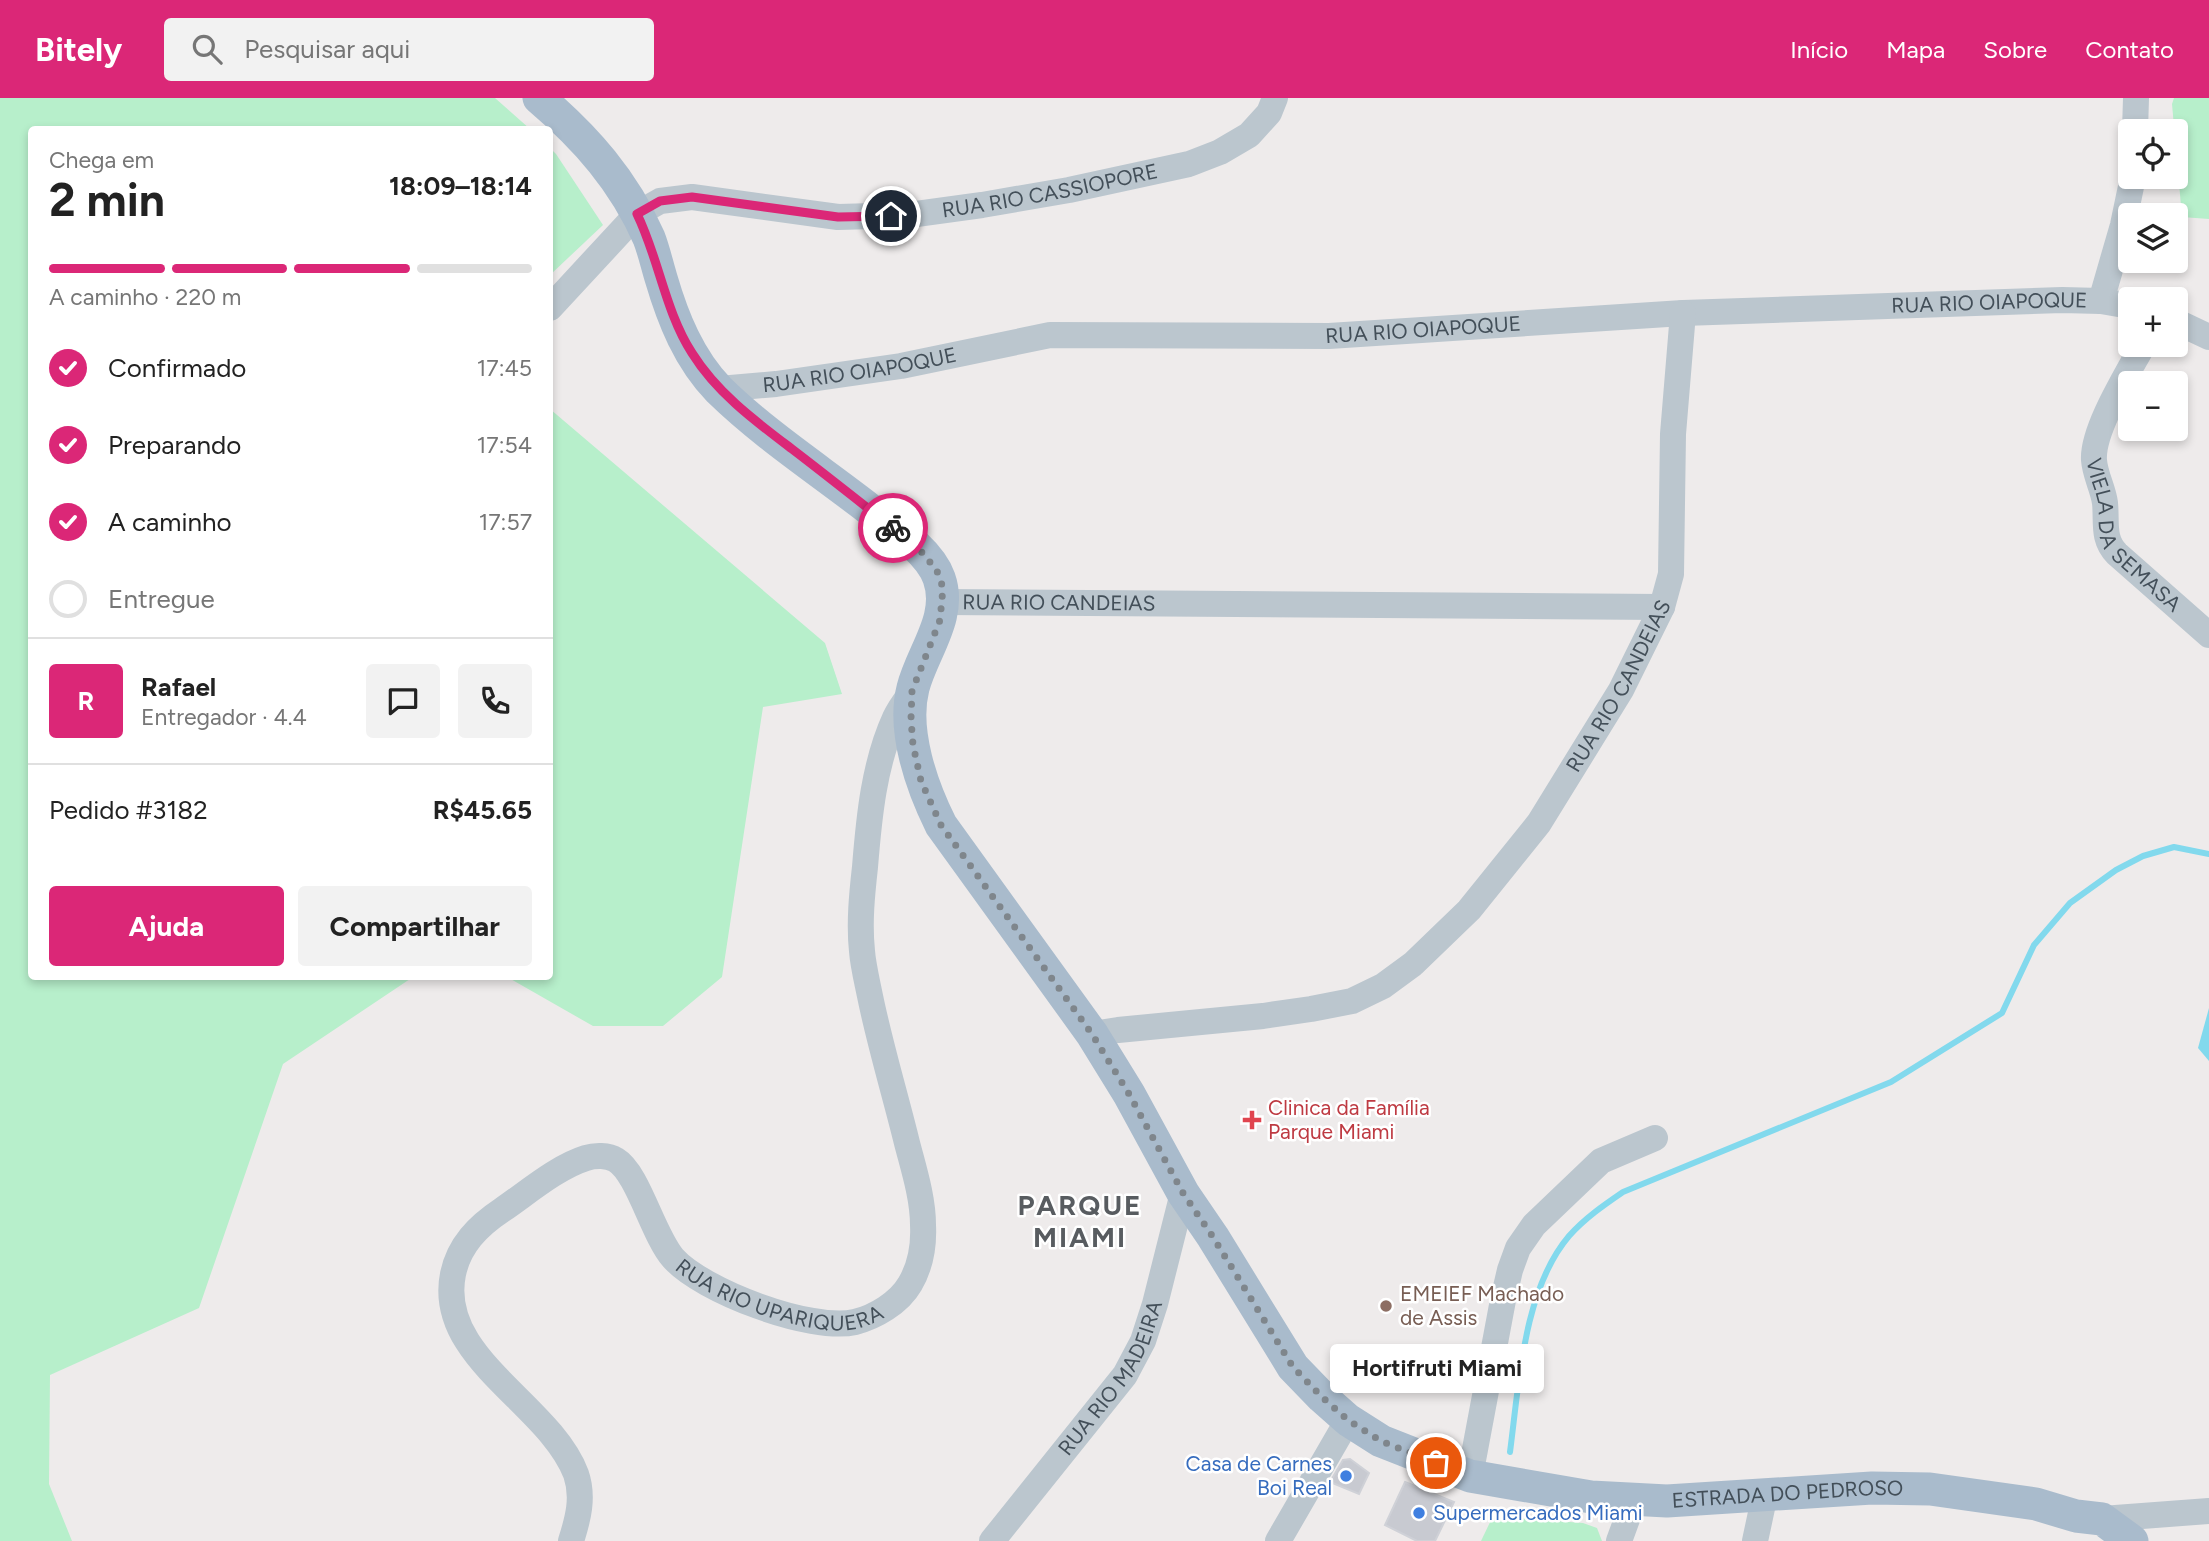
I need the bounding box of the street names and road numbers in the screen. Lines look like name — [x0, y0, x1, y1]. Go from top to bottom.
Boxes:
street label: RUA RIO CASSIOPORE — [940, 158, 1160, 222]
street label: RUA RIO OIAPOQUE — [1891, 287, 2088, 318]
street label: RUA RIO OIAPOQUE — [1324, 311, 1522, 348]
street label: RUA RIO OIAPOQUE — [762, 342, 959, 397]
street label: VIELA DA SEMASA — [2082, 456, 2186, 617]
street label: RUA RIO CANDEIAS — [962, 589, 1156, 615]
street label: RUA RIO CANDEIAS — [1561, 596, 1676, 776]
street label: RUA RIO UPARIQUERA — [671, 1253, 887, 1336]
street label: RUA RIO MADEIRA — [1053, 1297, 1167, 1460]
street label: ESTRADA DO PEDROSO — [1671, 1475, 1904, 1513]

